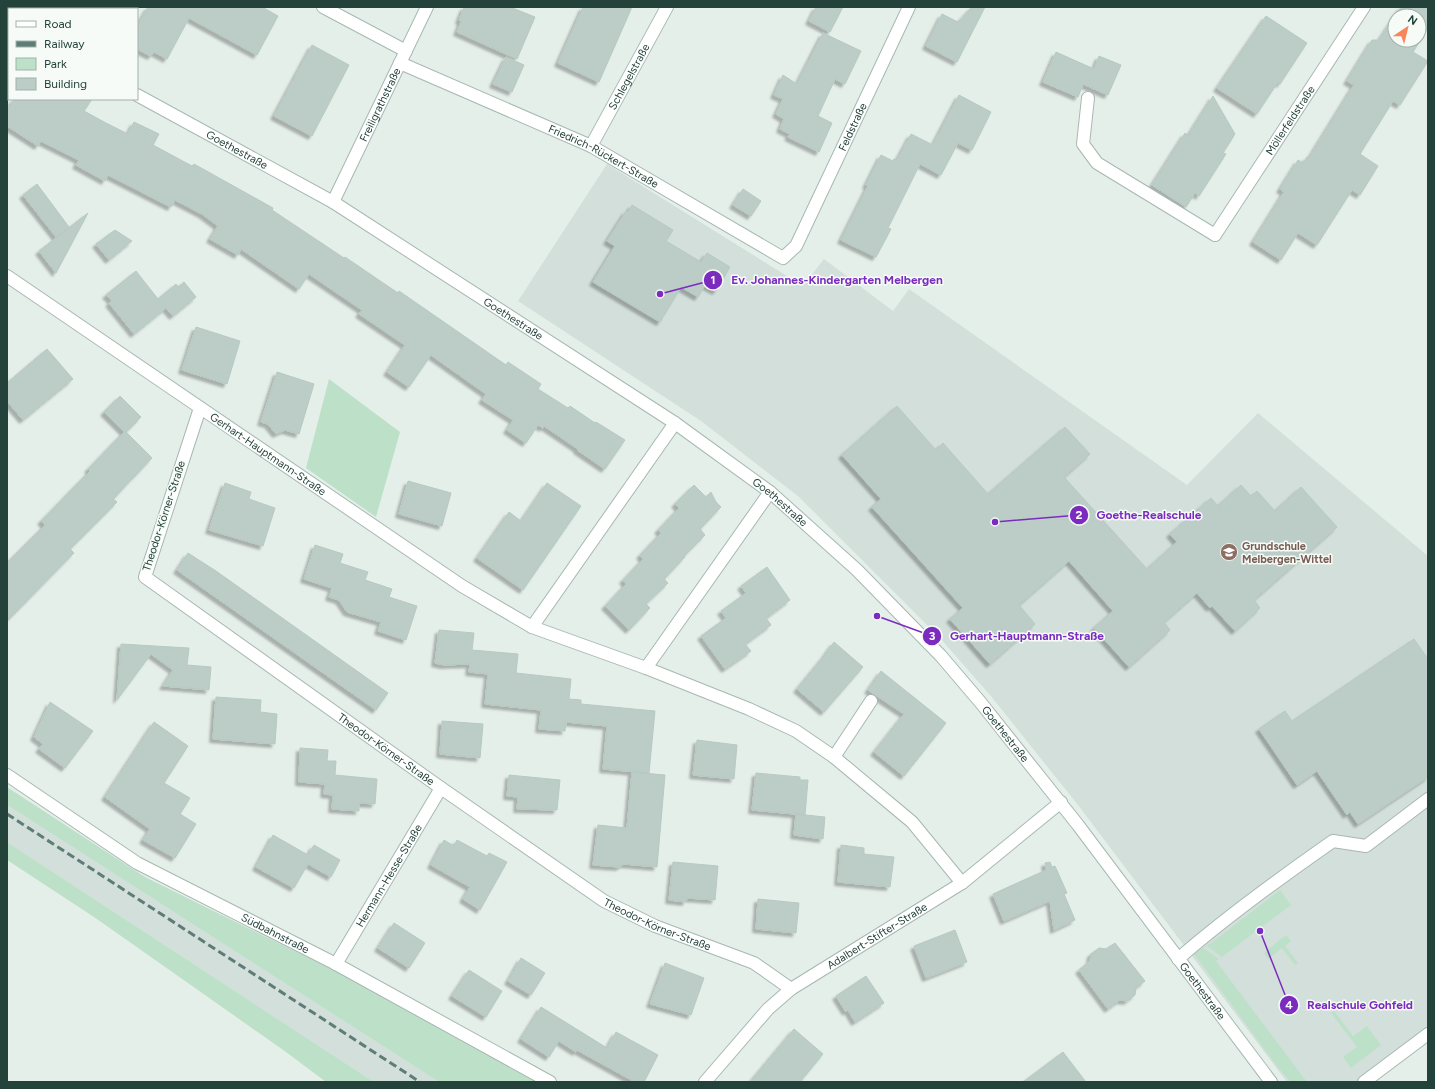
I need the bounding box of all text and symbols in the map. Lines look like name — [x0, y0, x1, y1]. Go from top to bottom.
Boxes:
legend — [8, 8, 138, 100]
north arrow — [1387, 8, 1427, 48]
text: N — [1405, 12, 1420, 28]
text: Road — [44, 17, 72, 31]
text: Railway — [44, 37, 85, 51]
street label: Schlegelstraße — [606, 41, 652, 112]
text: Park — [44, 57, 67, 71]
street label: Freiligrathstraße — [357, 66, 403, 144]
text: Building — [44, 77, 87, 91]
street label: Möllerfeldstraße — [1263, 83, 1317, 157]
street label: Feldstraße — [835, 101, 869, 153]
street label: Friedrich-Rückert-Straße — [547, 122, 661, 190]
street label: Goethestraße — [204, 128, 270, 172]
callout: Ev. Johannes-Kindergarten Melbergen — [703, 268, 951, 292]
text: 1 — [710, 273, 716, 287]
text: Ev. Johannes-Kindergarten Melbergen — [731, 273, 943, 287]
street label: Goethestraße — [481, 295, 545, 342]
street label: Gerhart-Hauptmann-Straße — [208, 410, 329, 498]
street label: Theodor-Körner-Straße — [140, 459, 188, 573]
street label: Goethestraße — [750, 475, 810, 529]
callout: Goethe-Realschule — [1069, 503, 1210, 527]
text: 2 — [1076, 508, 1083, 522]
text: Goethe-Realschule — [1097, 508, 1202, 522]
place label: Grundschule Melbergen-Wittel — [1242, 540, 1332, 566]
school or university icon: Grundschule Melbergen-Wittel — [1219, 542, 1239, 562]
callout: Gerhart-Hauptmann-Straße — [922, 624, 1112, 648]
text: 3 — [929, 629, 936, 643]
text: Gerhart-Hauptmann-Straße — [950, 629, 1104, 643]
street label: Goethestraße — [979, 703, 1032, 764]
street label: Theodor-Körner-Straße — [335, 710, 437, 788]
street label: Hermann-Hesse-Straße — [353, 822, 424, 929]
street label: Theodor-Körner-Straße — [602, 895, 713, 953]
street label: Adalbert-Stifter-Straße — [824, 900, 929, 972]
street label: Südbahnstraße — [239, 910, 311, 956]
street label: Goethestraße — [1177, 960, 1228, 1022]
callout: Realschule Gohfeld — [1279, 993, 1421, 1017]
text: 4 — [1285, 998, 1293, 1012]
text: Realschule Gohfeld — [1307, 998, 1413, 1012]

